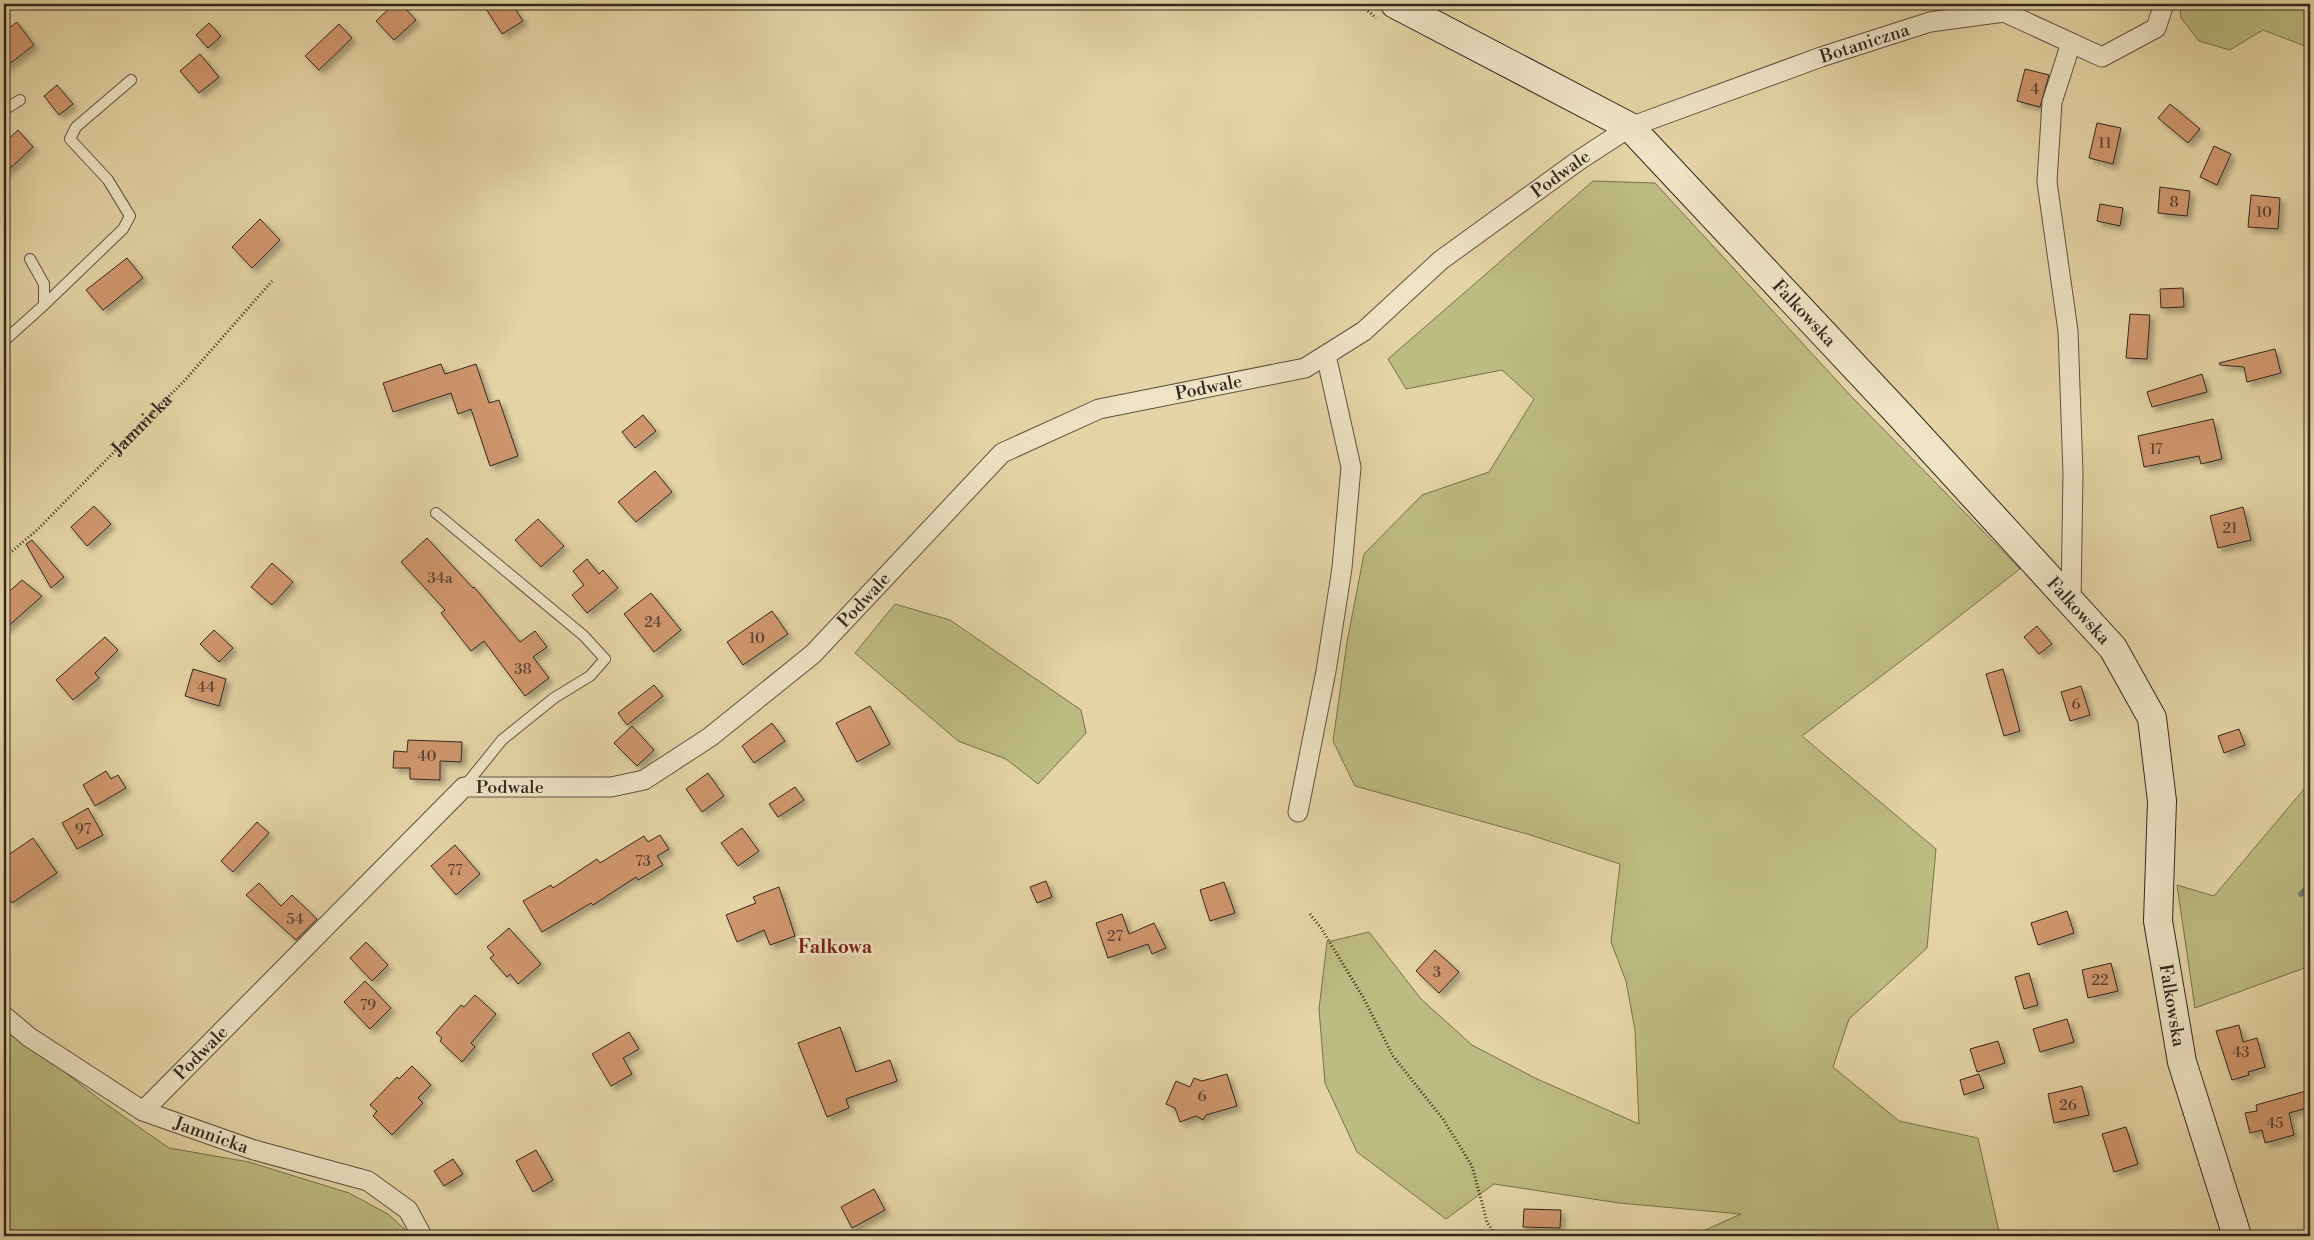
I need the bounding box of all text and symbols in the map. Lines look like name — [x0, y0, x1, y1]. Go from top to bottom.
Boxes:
street label: Botaniczna — [1816, 18, 1913, 68]
house number: 4 — [2031, 80, 2040, 99]
house number: 11 — [2098, 134, 2112, 153]
street label: Podwale — [1526, 145, 1594, 203]
house number: 8 — [2169, 193, 2179, 212]
house number: 10 — [2256, 203, 2272, 222]
street label: Falkowska — [1767, 274, 1842, 352]
street label: Podwale — [1173, 369, 1244, 405]
street label: Jamnicka — [105, 388, 177, 460]
house number: 17 — [2149, 440, 2163, 459]
house number: 21 — [2222, 519, 2238, 538]
street label: Podwale — [832, 567, 895, 633]
house number: 34a — [427, 569, 453, 588]
street label: Falkowska — [2042, 572, 2116, 650]
house number: 24 — [644, 613, 662, 632]
house number: 10 — [749, 629, 765, 648]
house number: 38 — [514, 660, 532, 679]
house number: 44 — [197, 678, 215, 697]
house number: 6 — [2071, 695, 2081, 714]
house number: 40 — [418, 747, 436, 766]
street label: Podwale — [476, 776, 544, 799]
house number: 97 — [75, 820, 92, 839]
house number: 73 — [635, 852, 651, 871]
house number: 77 — [447, 861, 463, 880]
house number: 54 — [286, 910, 304, 929]
house number: 27 — [1107, 927, 1123, 946]
district label: Falkowa — [798, 935, 873, 959]
street label: Falkowska — [2154, 962, 2191, 1049]
house number: 3 — [1433, 963, 1441, 982]
house number: 22 — [2091, 971, 2109, 990]
house number: 79 — [360, 996, 376, 1015]
street label: Podwale — [169, 1021, 233, 1085]
house number: 43 — [2232, 1043, 2250, 1062]
house number: 6 — [1197, 1087, 1207, 1106]
house number: 26 — [2059, 1096, 2077, 1115]
street label: Jamnicka — [170, 1111, 253, 1159]
house number: 45 — [2266, 1114, 2284, 1133]

